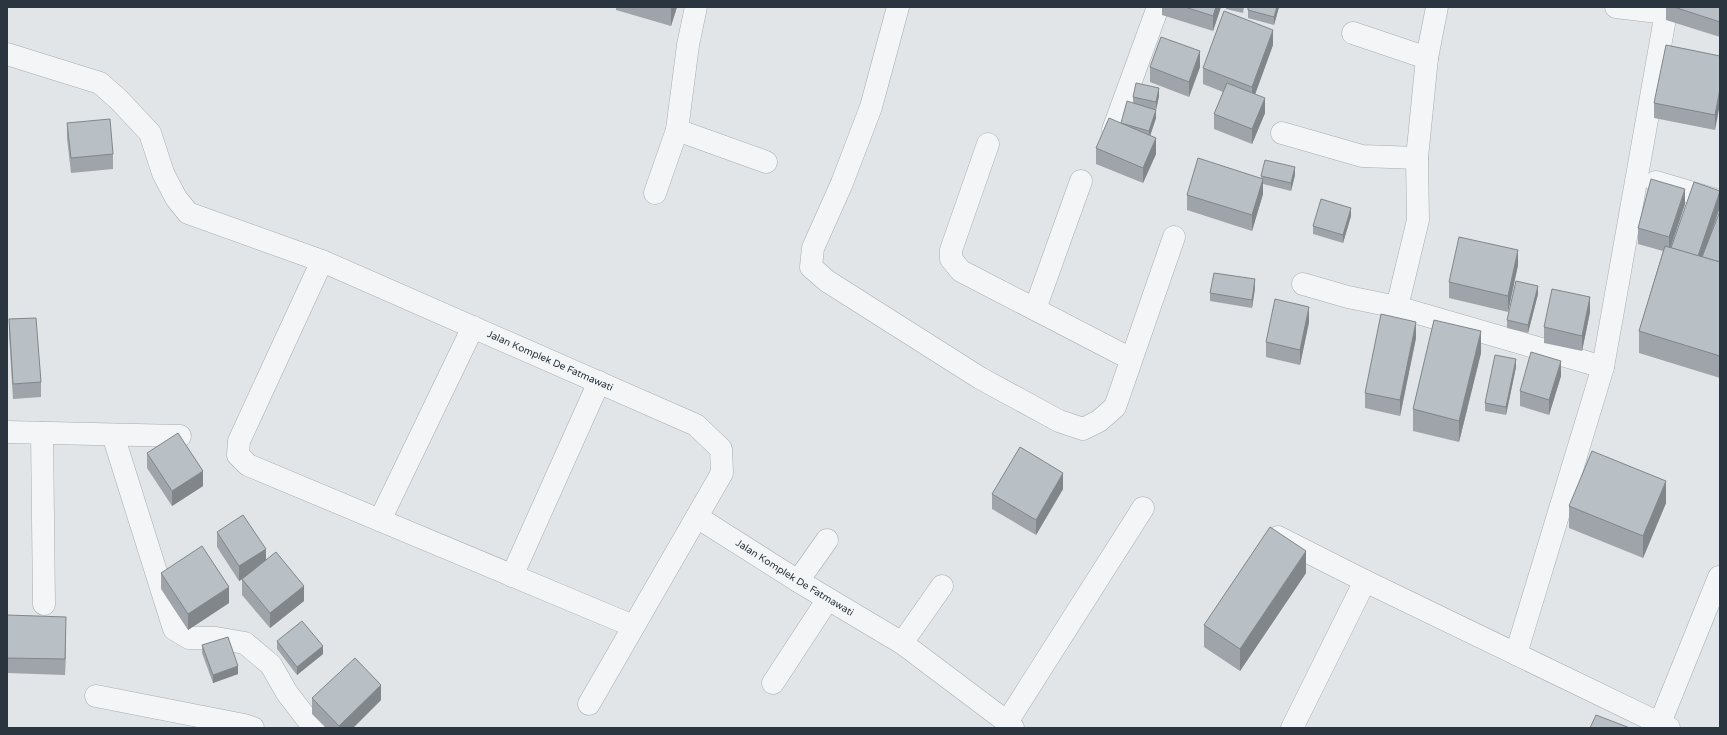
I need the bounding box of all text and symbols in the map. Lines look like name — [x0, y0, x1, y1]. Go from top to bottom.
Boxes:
street label: Jalan Komplek De Fatmawati — [485, 328, 615, 394]
street label: Jalan Komplek De Fatmawati — [733, 537, 856, 619]

